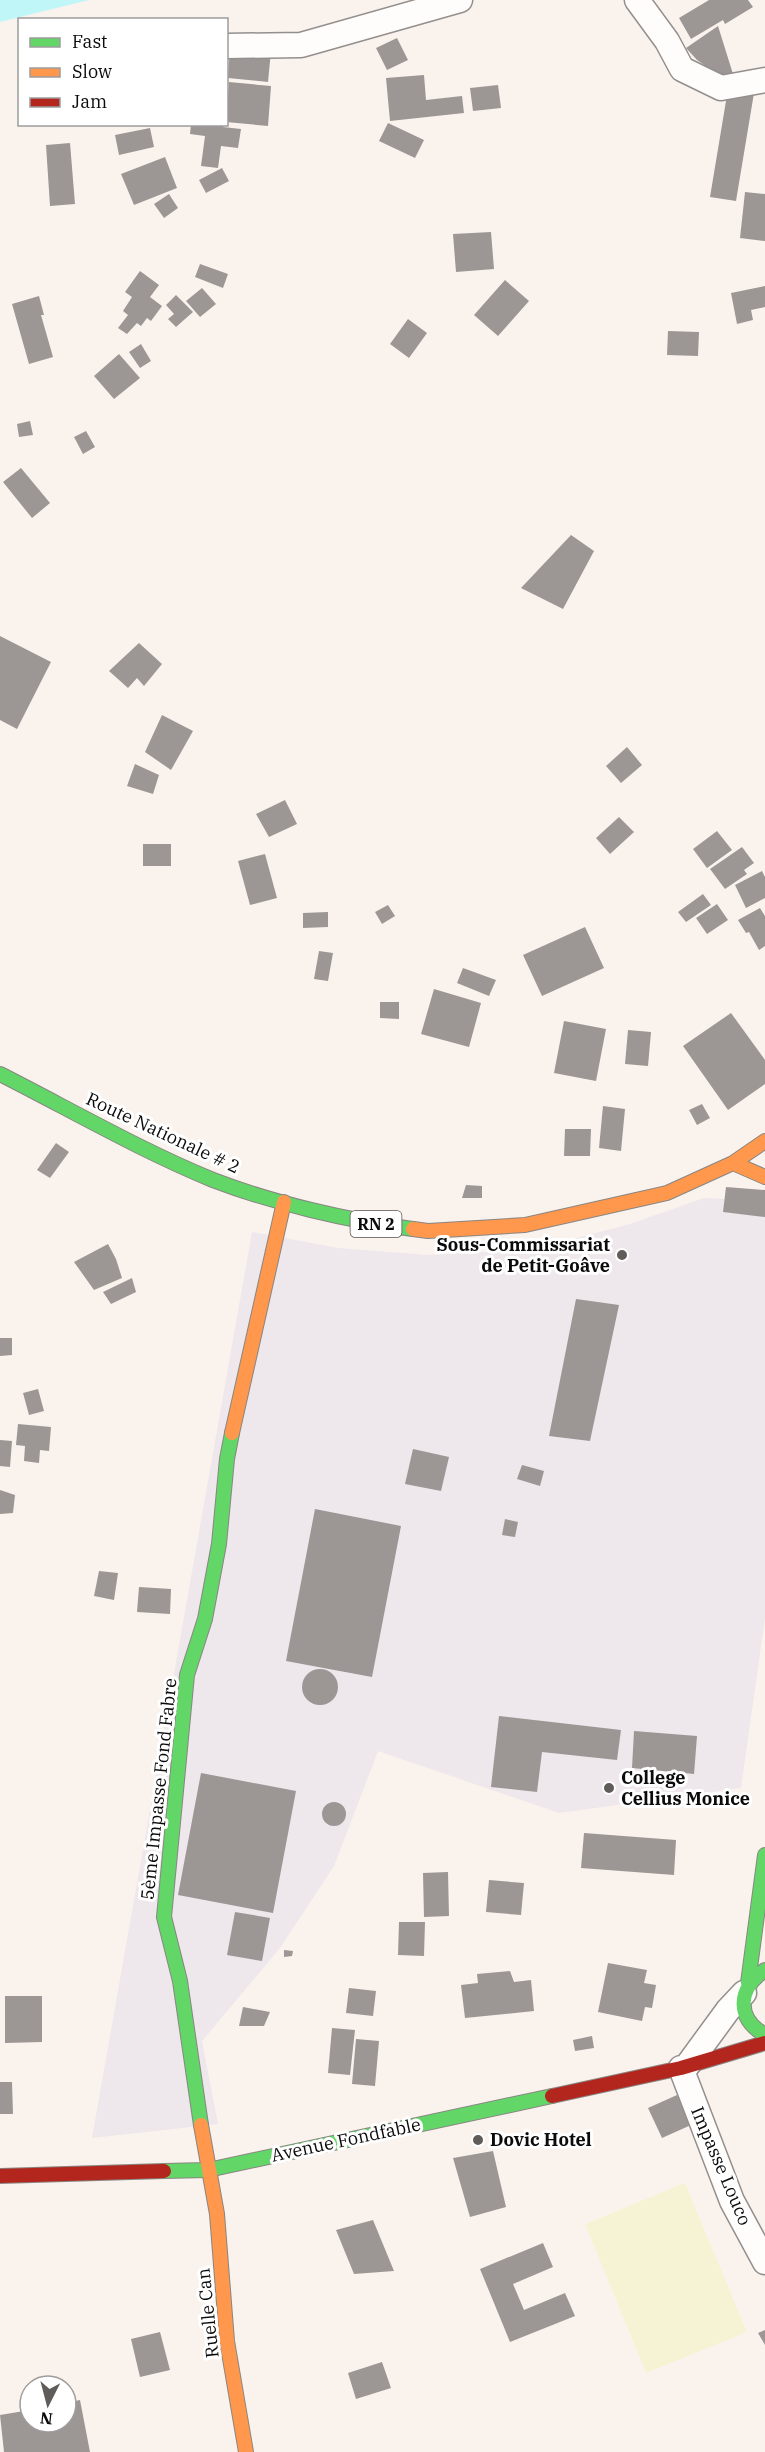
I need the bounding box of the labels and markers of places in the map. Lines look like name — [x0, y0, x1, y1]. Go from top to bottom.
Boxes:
place label: Sous-Commissariat de Petit-Goâve — [436, 1233, 610, 1277]
marker: Sous-Commissariat de Petit-Goâve — [615, 1248, 629, 1262]
place label: College Cellius Monice — [621, 1766, 750, 1810]
marker: College Cellius Monice — [602, 1781, 616, 1795]
place label: Dovic Hotel — [490, 2128, 592, 2151]
marker: Dovic Hotel — [471, 2133, 485, 2147]

